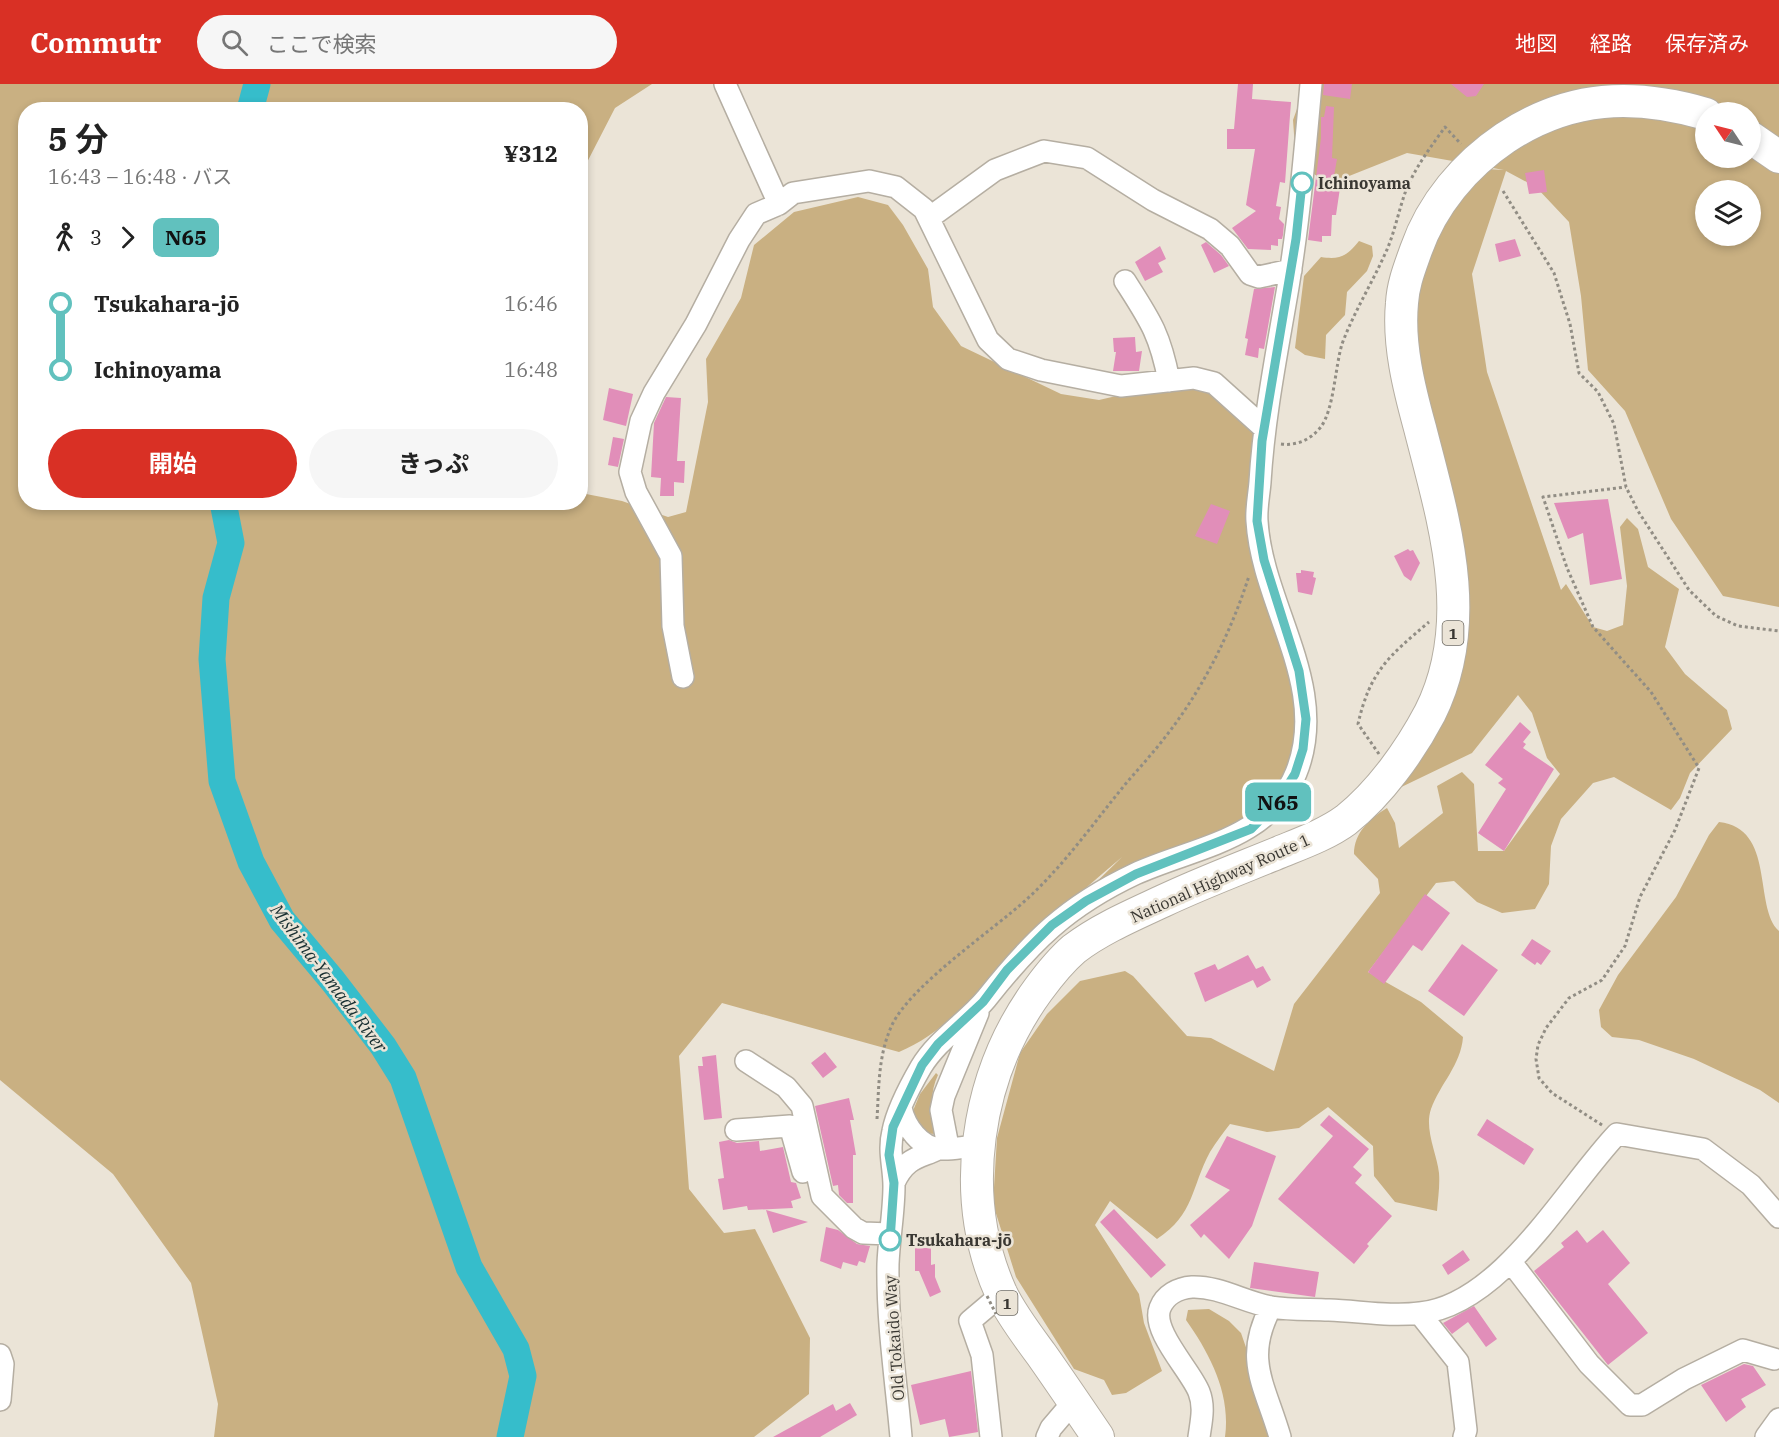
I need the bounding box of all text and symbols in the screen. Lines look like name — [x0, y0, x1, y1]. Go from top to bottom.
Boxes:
search box — [197, 15, 617, 69]
text: Commutr — [30, 24, 161, 61]
icon: search — [218, 26, 251, 59]
text: ここで検索 — [266, 29, 376, 58]
text: 地図 — [1515, 29, 1557, 57]
text: 経路 — [1590, 29, 1632, 57]
text: 保存済み — [1665, 29, 1749, 57]
north arrow — [1695, 102, 1761, 168]
map controls — [1695, 102, 1761, 246]
text: 5 分 — [48, 117, 108, 160]
text: ¥312 — [503, 139, 558, 168]
text: 16:43 – 16:48 · バス — [48, 163, 232, 190]
marker: Ichinoyama — [1291, 172, 1313, 194]
place label: Ichinoyama — [1318, 173, 1411, 193]
button: layers — [1695, 180, 1761, 246]
icon: walk — [48, 221, 81, 254]
icon: forward — [111, 221, 144, 254]
text: N65 — [165, 223, 207, 251]
text: 3 — [90, 224, 102, 251]
text: Tsukahara-jō — [94, 289, 240, 318]
text: 16:46 — [504, 290, 558, 317]
text: Ichinoyama — [94, 355, 222, 384]
text: 16:48 — [504, 356, 558, 383]
button: 開始 — [48, 429, 297, 498]
button: きっぷ — [309, 429, 558, 498]
road number: 1 — [1442, 621, 1464, 645]
line badge: N65 — [1244, 782, 1312, 822]
text: N65 — [1257, 788, 1299, 816]
street label: National Highway Route 1 — [1127, 829, 1313, 927]
water label: Mishima-Yamada River — [265, 898, 393, 1058]
marker: Tsukahara-jō — [879, 1229, 901, 1251]
place label: Tsukahara-jō — [906, 1230, 1012, 1250]
street label: Old Tokaido Way — [880, 1274, 908, 1401]
road number: 1 — [996, 1291, 1018, 1315]

